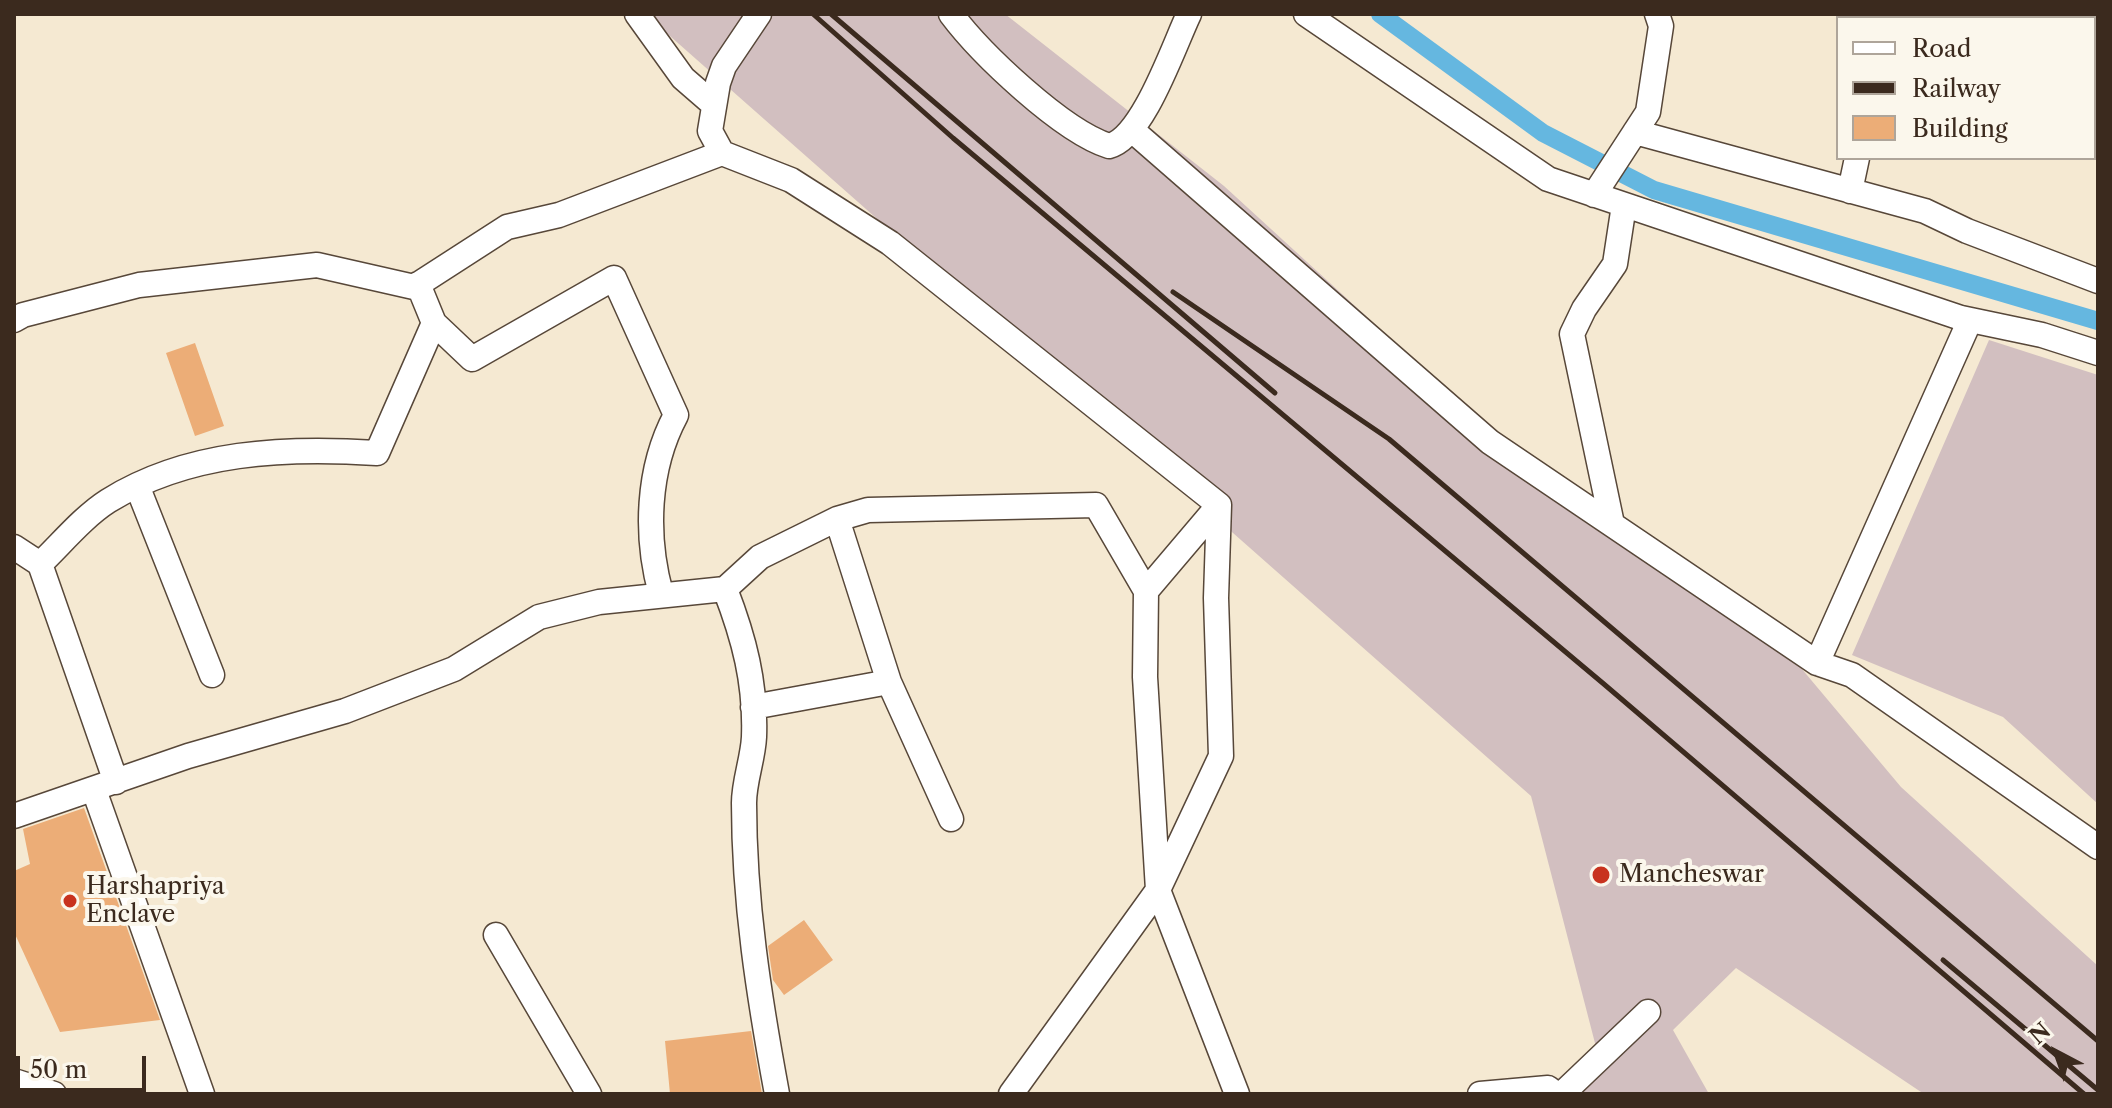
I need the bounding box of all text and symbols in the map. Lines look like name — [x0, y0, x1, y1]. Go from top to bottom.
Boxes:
legend — [1836, 16, 2096, 160]
text: Road — [1912, 34, 1971, 63]
text: Railway — [1912, 74, 2001, 103]
text: Building — [1912, 114, 2008, 143]
place label: Mancheswar — [1619, 861, 1764, 889]
marker: Mancheswar — [1590, 864, 1612, 886]
place label: Harshapriya Enclave — [86, 873, 225, 929]
marker: Harshapriya Enclave — [61, 892, 79, 910]
north arrow — [2016, 1012, 2096, 1092]
text: N — [2024, 1017, 2056, 1050]
scale bar — [20, 1040, 150, 1090]
text: 50 m — [30, 1055, 87, 1084]

